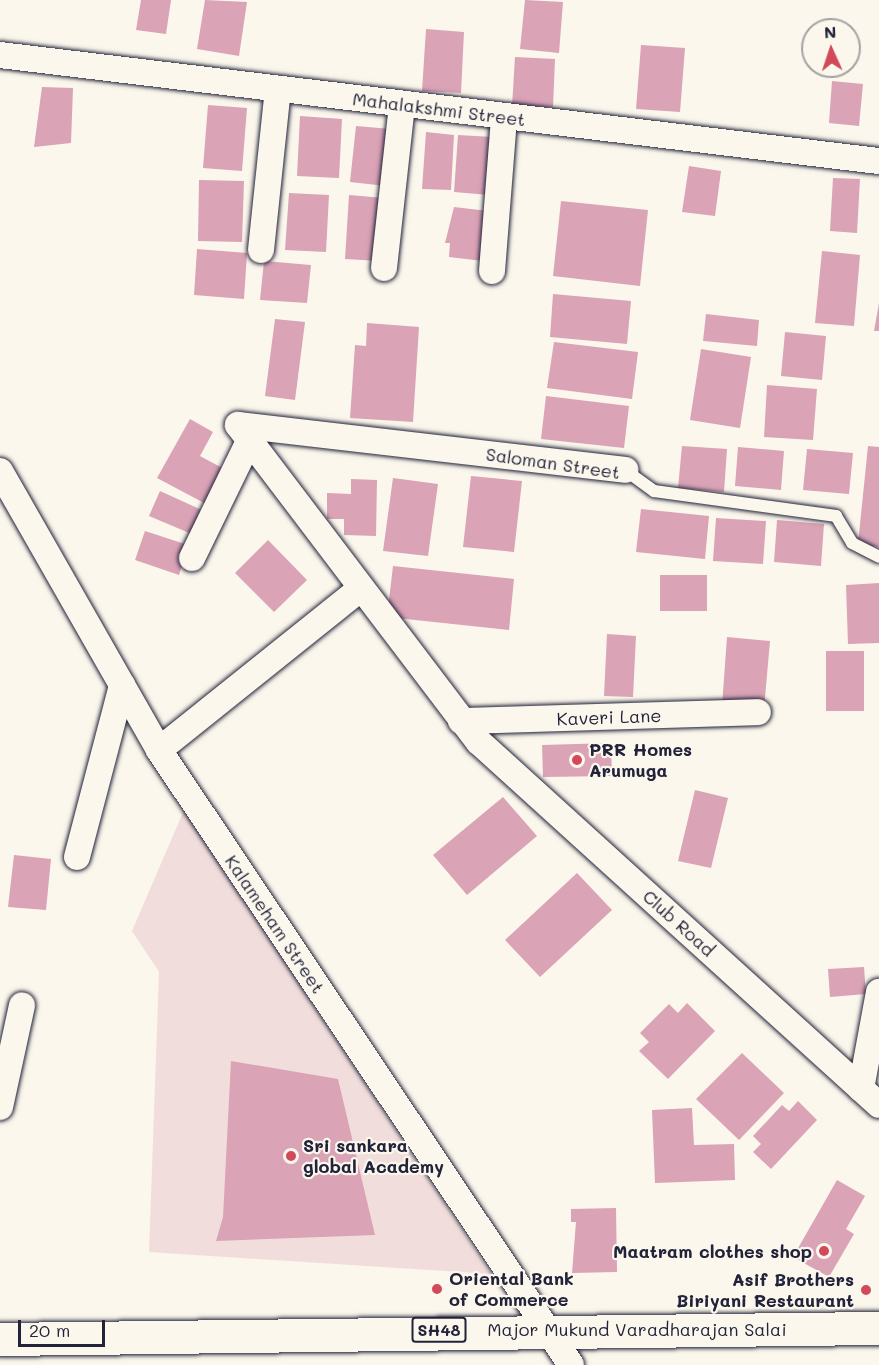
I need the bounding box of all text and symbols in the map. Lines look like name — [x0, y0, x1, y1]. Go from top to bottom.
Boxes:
north arrow — [801, 18, 861, 78]
text: N — [824, 21, 837, 42]
street label: Mahalakshmi Street — [351, 88, 527, 130]
street label: Saloman Street — [485, 443, 621, 483]
street label: Kaveri Lane — [556, 704, 662, 730]
place label: PRR Homes Arumuga — [589, 739, 692, 782]
marker: PRR Homes Arumuga — [570, 753, 584, 767]
street label: Kalameham Street — [221, 851, 329, 997]
street label: Club Road — [639, 885, 719, 961]
place label: Sri sankara global Academy — [303, 1135, 444, 1178]
marker: Sri sankara global Academy — [284, 1149, 298, 1163]
place label: Maatram clothes shop — [613, 1240, 812, 1262]
marker: Maatram clothes shop — [817, 1244, 831, 1258]
place label: Oriental Bank of Commerce — [449, 1268, 574, 1310]
place label: Asif Brothers Biriyani Restaurant — [676, 1269, 854, 1312]
marker: Oriental Bank of Commerce — [430, 1282, 444, 1296]
marker: Asif Brothers Biriyani Restaurant — [859, 1283, 873, 1297]
scale bar — [21, 1308, 108, 1346]
road number: SH48 — [410, 1317, 468, 1343]
text: 20 m — [29, 1318, 70, 1342]
street label: Major Mukund Varadharajan Salai — [487, 1318, 787, 1340]

